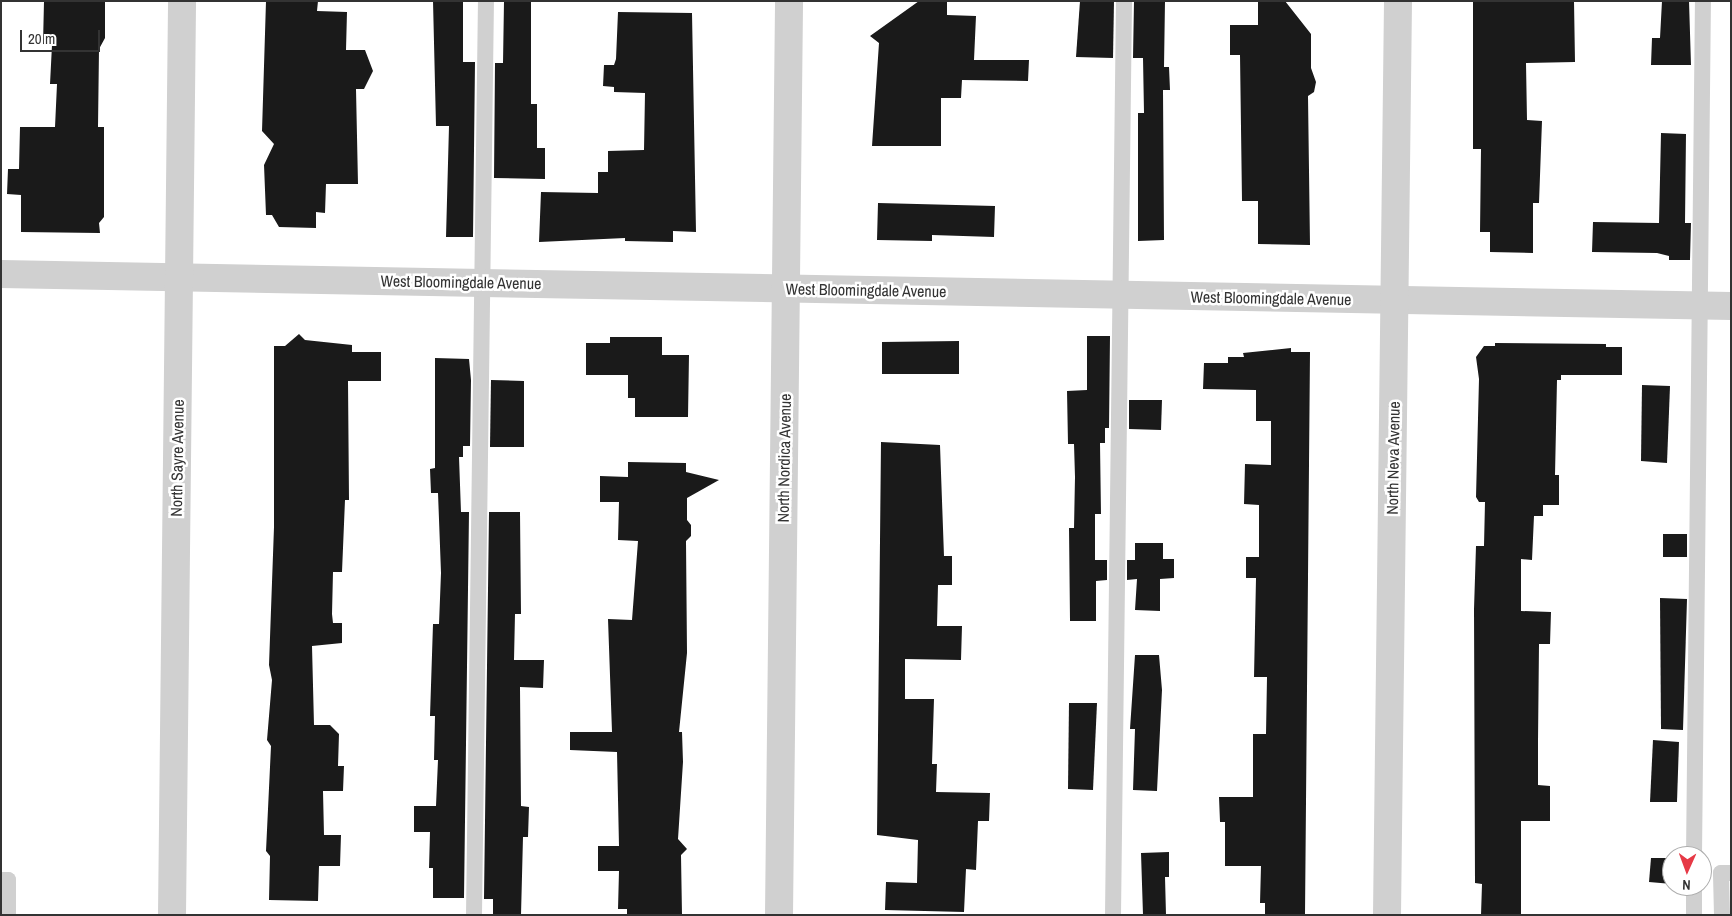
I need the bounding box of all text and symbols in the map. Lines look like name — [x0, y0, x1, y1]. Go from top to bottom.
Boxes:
scale bar — [22, 20, 102, 52]
text: 20 m — [28, 28, 55, 49]
street label: West Bloomingdale Avenue — [380, 271, 542, 293]
street label: West Bloomingdale Avenue — [785, 279, 947, 301]
street label: West Bloomingdale Avenue — [1190, 287, 1352, 309]
street label: North Nordica Avenue — [773, 393, 795, 523]
street label: North Sayre Avenue — [166, 399, 188, 517]
street label: North Neva Avenue — [1382, 401, 1404, 515]
north arrow — [1662, 846, 1712, 896]
text: N — [1682, 876, 1691, 894]

